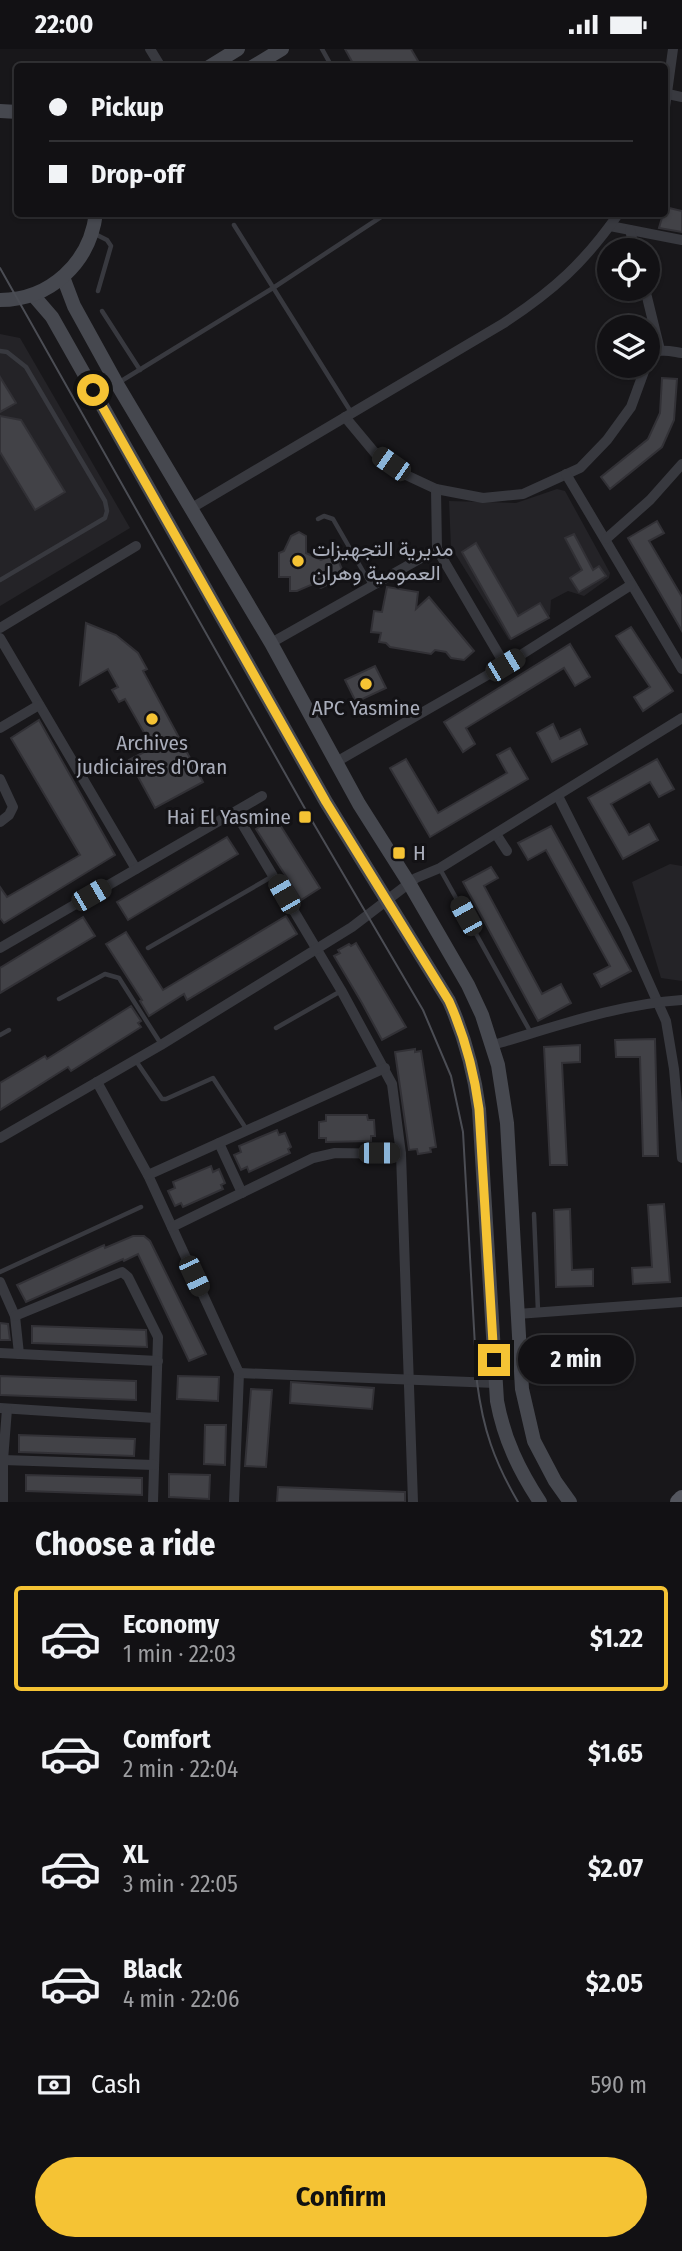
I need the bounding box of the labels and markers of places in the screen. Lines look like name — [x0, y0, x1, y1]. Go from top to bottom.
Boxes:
place label: مديرية التجهيزات العمومية وهران — [312, 536, 454, 586]
marker: مديرية التجهيزات العمومية وهران — [290, 553, 306, 569]
marker: APC Yasmine — [358, 676, 374, 692]
place label: APC Yasmine — [312, 695, 420, 721]
marker: Archives judiciaires d'Oran — [144, 711, 160, 727]
place label: Archives judiciaires d'Oran — [76, 730, 227, 780]
place label: Hai El Yasmine — [167, 804, 291, 830]
marker: Hai El Yasmine — [297, 809, 313, 825]
place label: H — [413, 840, 426, 866]
marker: H — [391, 845, 407, 861]

